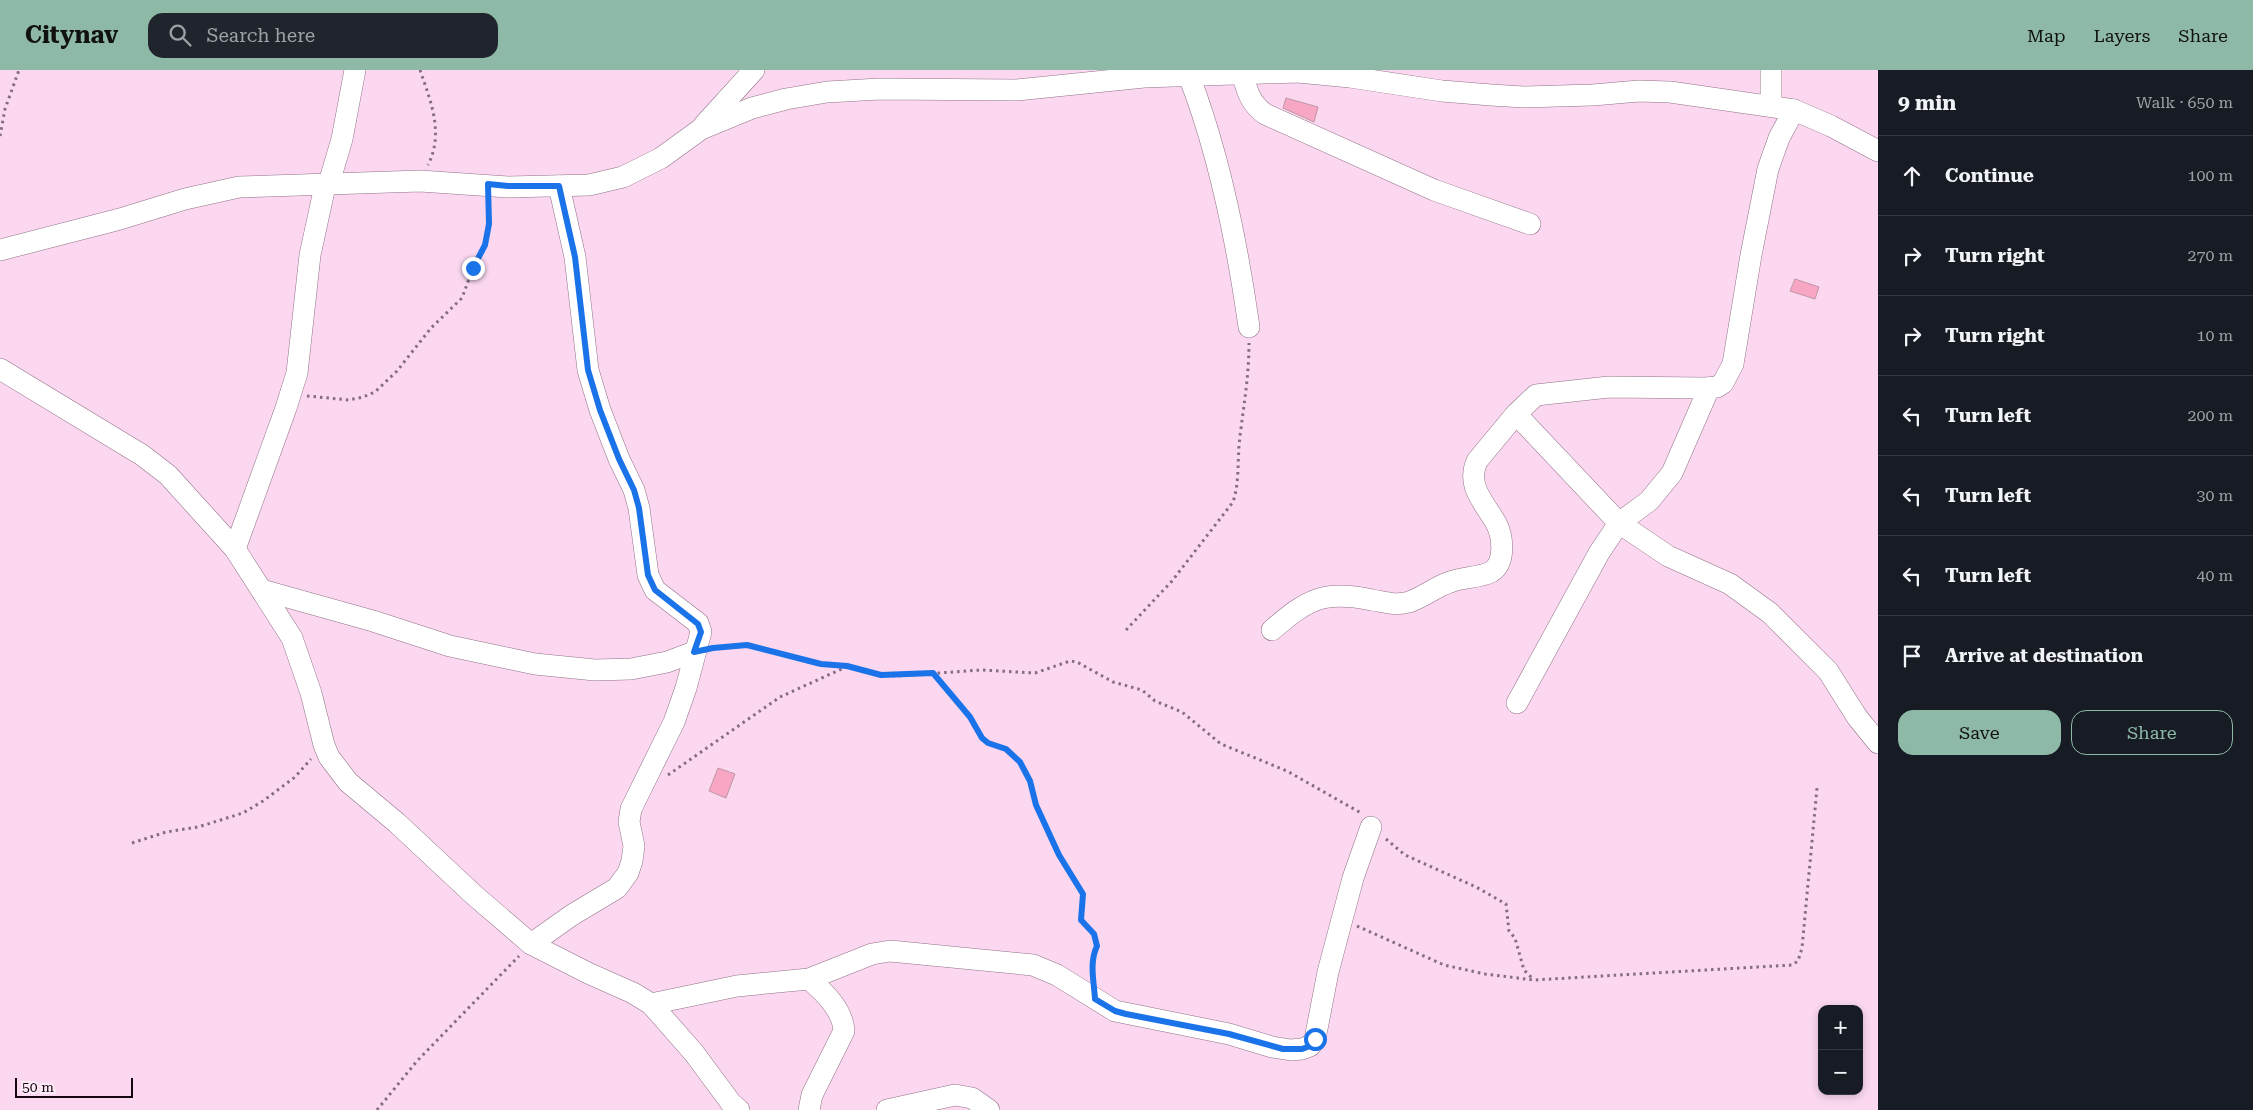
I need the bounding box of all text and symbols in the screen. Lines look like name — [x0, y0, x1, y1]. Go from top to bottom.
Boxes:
search box — [148, 13, 498, 58]
text: Citynav — [25, 21, 118, 49]
icon: search — [166, 21, 194, 49]
text: Search here — [206, 24, 315, 47]
text: Map — [2027, 25, 2066, 46]
text: Layers — [2094, 25, 2150, 46]
text: Share — [2178, 25, 2228, 46]
text: 9 min — [1898, 91, 1956, 115]
text: Walk · 650 m — [2136, 93, 2233, 112]
icon: ahead — [1898, 162, 1926, 190]
text: Continue — [1945, 164, 2034, 187]
text: 100 m — [2187, 166, 2233, 185]
icon: right — [1898, 242, 1926, 270]
text: Turn right — [1945, 244, 2045, 267]
text: 270 m — [2187, 246, 2233, 265]
route end — [462, 257, 485, 280]
icon: right — [1898, 322, 1926, 350]
text: Turn right — [1945, 324, 2045, 347]
text: 10 m — [2196, 326, 2233, 345]
icon: left — [1898, 402, 1926, 430]
text: Turn left — [1945, 404, 2031, 427]
text: 200 m — [2187, 406, 2233, 425]
icon: left — [1898, 482, 1926, 510]
text: Turn left — [1945, 484, 2031, 507]
text: 30 m — [2196, 486, 2233, 505]
icon: left — [1898, 562, 1926, 590]
text: Turn left — [1945, 564, 2031, 587]
text: 40 m — [2196, 566, 2233, 585]
icon: arrive — [1898, 642, 1926, 670]
text: Arrive at destination — [1945, 644, 2143, 667]
button: Save — [1898, 710, 2061, 755]
button: Share — [2071, 710, 2233, 755]
map controls — [1818, 1005, 1863, 1095]
button: + — [1818, 1005, 1863, 1050]
route start — [1304, 1028, 1327, 1051]
button: − — [1818, 1050, 1863, 1095]
scale bar — [15, 1075, 132, 1098]
text: 50 m — [22, 1079, 54, 1095]

